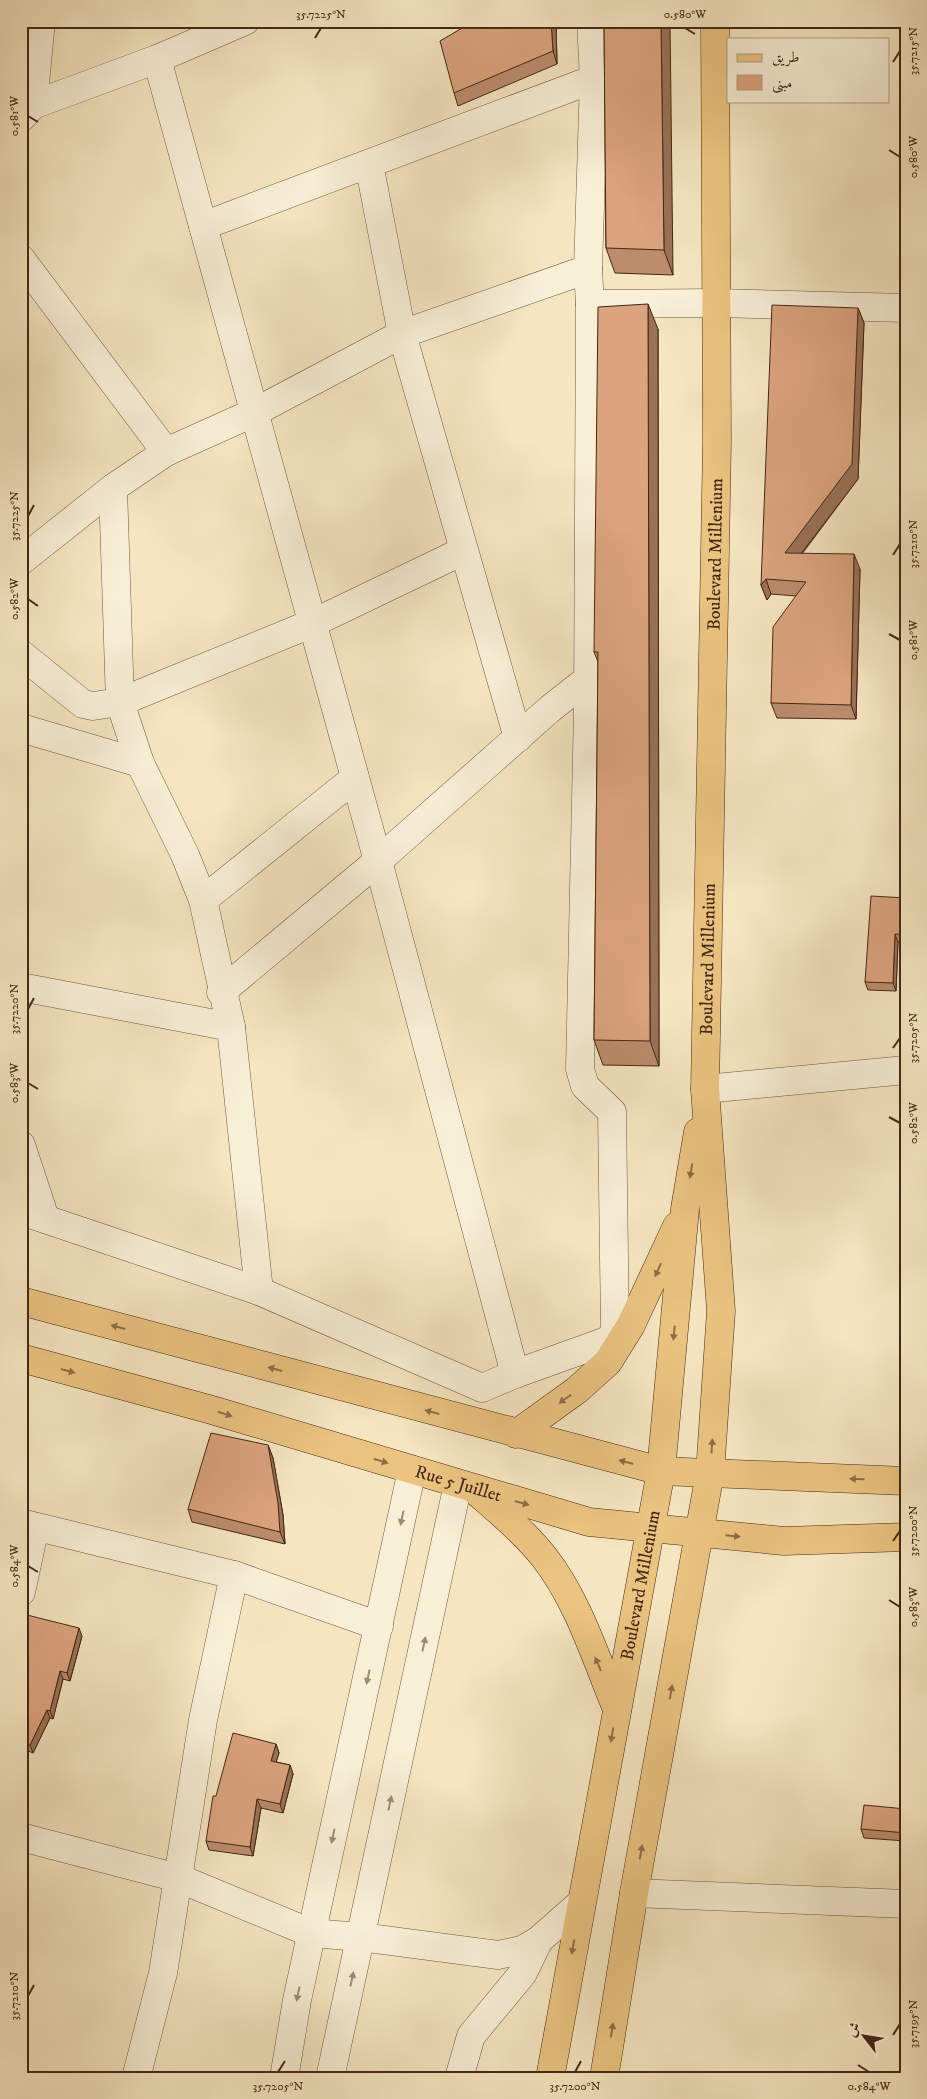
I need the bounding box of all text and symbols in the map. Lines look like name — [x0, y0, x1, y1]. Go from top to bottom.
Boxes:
text: 35.7225°N — [296, 7, 346, 22]
text: 0.580°W — [664, 7, 707, 22]
text: 35.7215°N — [906, 27, 921, 75]
legend — [727, 38, 890, 102]
text: طريق — [772, 48, 799, 67]
text: مبنى — [772, 74, 792, 94]
text: 0.581°W — [7, 95, 22, 136]
text: 0.580°W — [906, 135, 921, 178]
street label: Boulevard Millenium — [704, 478, 728, 631]
text: 35.7225°N — [7, 491, 22, 541]
text: 35.7210°N — [906, 519, 921, 568]
text: 0.582°W — [7, 577, 22, 620]
text: 0.581°W — [906, 619, 921, 660]
street label: Boulevard Millenium — [696, 883, 721, 1036]
text: 35.7220°N — [7, 984, 22, 1034]
text: 35.7205°N — [906, 1013, 921, 1063]
text: 0.583°W — [7, 1062, 22, 1103]
text: 0.582°W — [906, 1101, 921, 1144]
one-way arrow — [687, 1164, 695, 1180]
one-way arrow — [654, 1263, 662, 1277]
one-way arrow — [111, 1323, 126, 1331]
one-way arrow — [670, 1325, 678, 1341]
one-way arrow — [268, 1365, 283, 1373]
one-way arrow — [61, 1367, 76, 1375]
one-way arrow — [558, 1394, 572, 1404]
one-way arrow — [425, 1407, 440, 1415]
one-way arrow — [218, 1410, 233, 1418]
one-way arrow — [709, 1438, 717, 1454]
one-way arrow — [373, 1457, 388, 1465]
one-way arrow — [618, 1458, 633, 1466]
street label: Rue 5 Juillet — [412, 1461, 504, 1507]
one-way arrow — [849, 1474, 865, 1482]
one-way arrow — [514, 1499, 529, 1507]
text: 35.7200°N — [906, 1505, 921, 1557]
street label: Boulevard Millenium — [617, 1508, 666, 1662]
one-way arrow — [398, 1511, 406, 1526]
one-way arrow — [726, 1532, 742, 1540]
text: 0.584°W — [7, 1544, 22, 1587]
text: 0.583°W — [906, 1586, 921, 1627]
one-way arrow — [420, 1636, 428, 1652]
one-way arrow — [594, 1656, 602, 1671]
one-way arrow — [363, 1669, 371, 1685]
one-way arrow — [667, 1684, 675, 1700]
one-way arrow — [608, 1728, 616, 1744]
one-way arrow — [386, 1795, 394, 1810]
one-way arrow — [329, 1828, 337, 1843]
one-way arrow — [638, 1844, 646, 1860]
one-way arrow — [569, 1939, 577, 1955]
text: 35.7210°N — [7, 1971, 22, 2020]
one-way arrow — [348, 1971, 356, 1986]
one-way arrow — [294, 1987, 302, 2003]
text: 35.7195°N — [906, 2000, 921, 2048]
north arrow — [840, 2012, 890, 2062]
text: ش — [842, 2019, 865, 2040]
one-way arrow — [608, 2021, 616, 2037]
text: 35.7205°N — [253, 2079, 303, 2094]
text: 35.7200°N — [549, 2079, 601, 2094]
text: 0.584°W — [848, 2079, 891, 2094]

